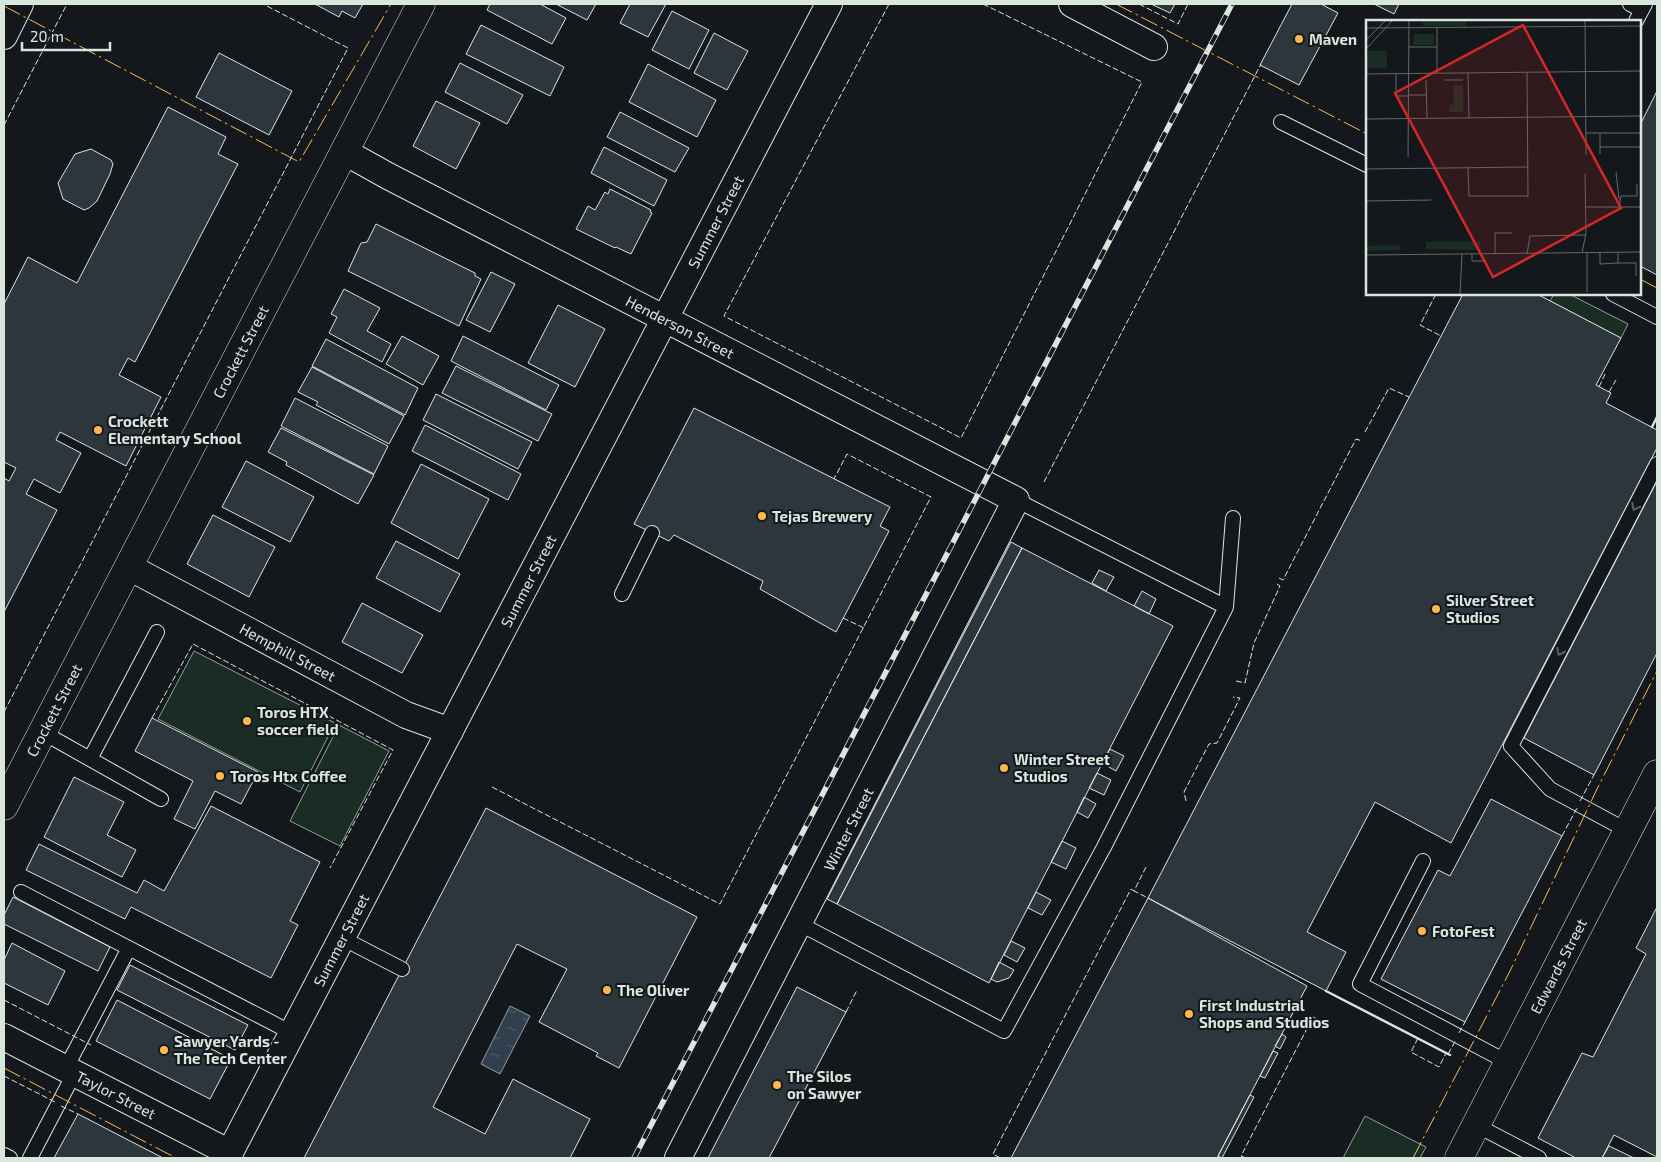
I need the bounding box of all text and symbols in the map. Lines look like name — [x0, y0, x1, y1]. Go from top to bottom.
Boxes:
scale bar — [22, 20, 110, 52]
inset map — [1366, 20, 1641, 295]
text: 20 m — [30, 27, 64, 45]
place label: Maven — [1309, 30, 1357, 48]
marker: Maven — [1293, 33, 1305, 45]
street label: Summer Street — [684, 172, 747, 271]
street label: Henderson Street — [623, 291, 738, 362]
street label: Crockett Street — [209, 302, 272, 401]
place label: Crockett Elementary School — [108, 412, 241, 448]
marker: Crockett Elementary School — [92, 424, 104, 436]
one-way arrow — [1631, 502, 1641, 511]
place label: Tejas Brewery — [772, 507, 873, 526]
marker: Tejas Brewery — [756, 510, 768, 522]
street label: Summer Street — [497, 531, 560, 630]
place label: Silver Street Studios — [1446, 591, 1534, 626]
marker: Silver Street Studios — [1430, 603, 1442, 615]
street label: Hemphill Street — [237, 619, 339, 685]
one-way arrow — [1556, 646, 1566, 655]
street label: Crockett Street — [22, 660, 86, 760]
place label: Toros HTX soccer field — [257, 703, 339, 738]
marker: Toros HTX soccer field — [241, 715, 253, 727]
place label: Winter Street Studios — [1014, 750, 1110, 785]
marker: Winter Street Studios — [998, 762, 1010, 774]
place label: Toros Htx Coffee — [230, 767, 347, 785]
marker: Toros Htx Coffee — [214, 770, 226, 782]
street label: Winter Street — [819, 784, 877, 874]
street label: Summer Street — [309, 890, 373, 989]
street label: Edwards Street — [1526, 915, 1590, 1017]
place label: FotoFest — [1432, 922, 1495, 940]
marker: FotoFest — [1416, 925, 1428, 937]
place label: The Oliver — [617, 981, 690, 999]
marker: The Oliver — [601, 984, 613, 996]
place label: First Industrial Shops and Studios — [1199, 996, 1329, 1031]
marker: First Industrial Shops and Studios — [1183, 1008, 1195, 1020]
place label: Sawyer Yards - The Tech Center — [174, 1032, 287, 1067]
marker: Sawyer Yards - The Tech Center — [158, 1044, 170, 1056]
street label: Taylor Street — [73, 1067, 159, 1123]
place label: The Silos on Sawyer — [787, 1067, 862, 1103]
marker: The Silos on Sawyer — [771, 1079, 783, 1091]

